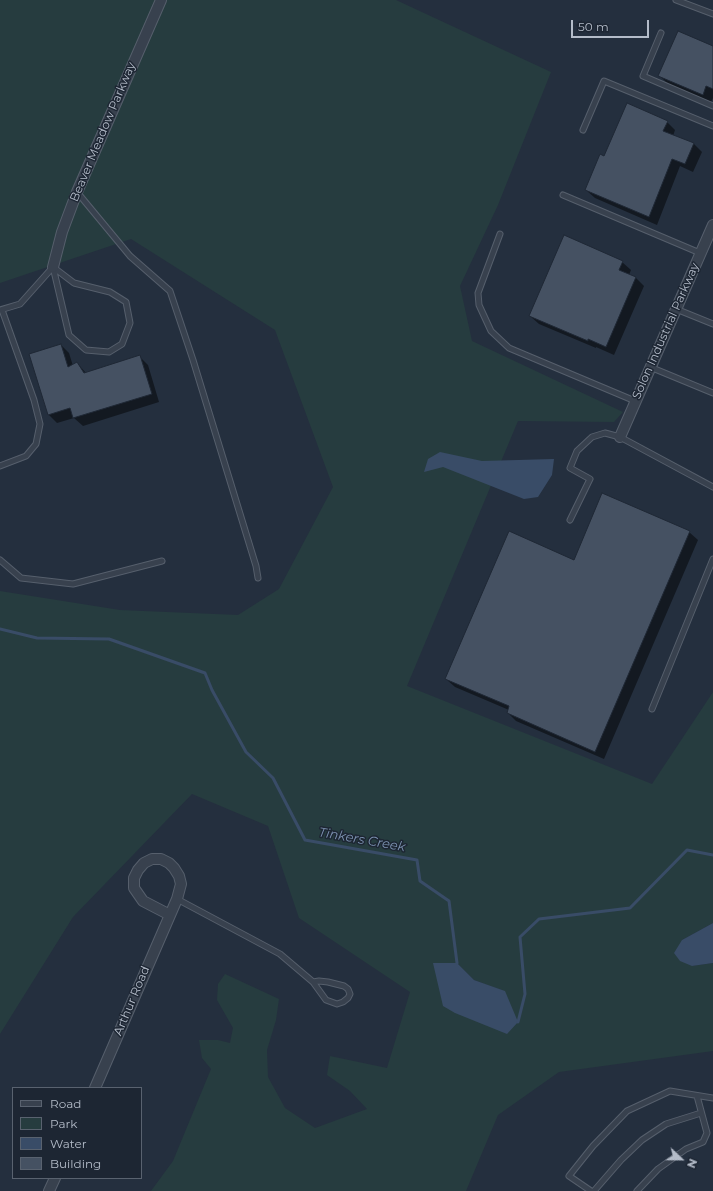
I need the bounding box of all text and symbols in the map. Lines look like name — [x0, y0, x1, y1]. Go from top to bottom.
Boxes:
scale bar — [573, 12, 651, 38]
text: 50 m — [578, 19, 609, 34]
street label: Beaver Meadow Parkway — [67, 60, 139, 204]
street label: Solon Industrial Parkway — [629, 261, 703, 401]
water label: Tinkers Creek — [317, 825, 407, 855]
street label: Arthur Road — [111, 964, 153, 1038]
legend — [12, 1087, 142, 1179]
text: Road — [50, 1096, 81, 1111]
text: Park — [50, 1116, 77, 1131]
text: Water — [50, 1136, 86, 1151]
north arrow — [661, 1139, 701, 1179]
text: Building — [50, 1156, 101, 1171]
text: N — [684, 1157, 700, 1170]

